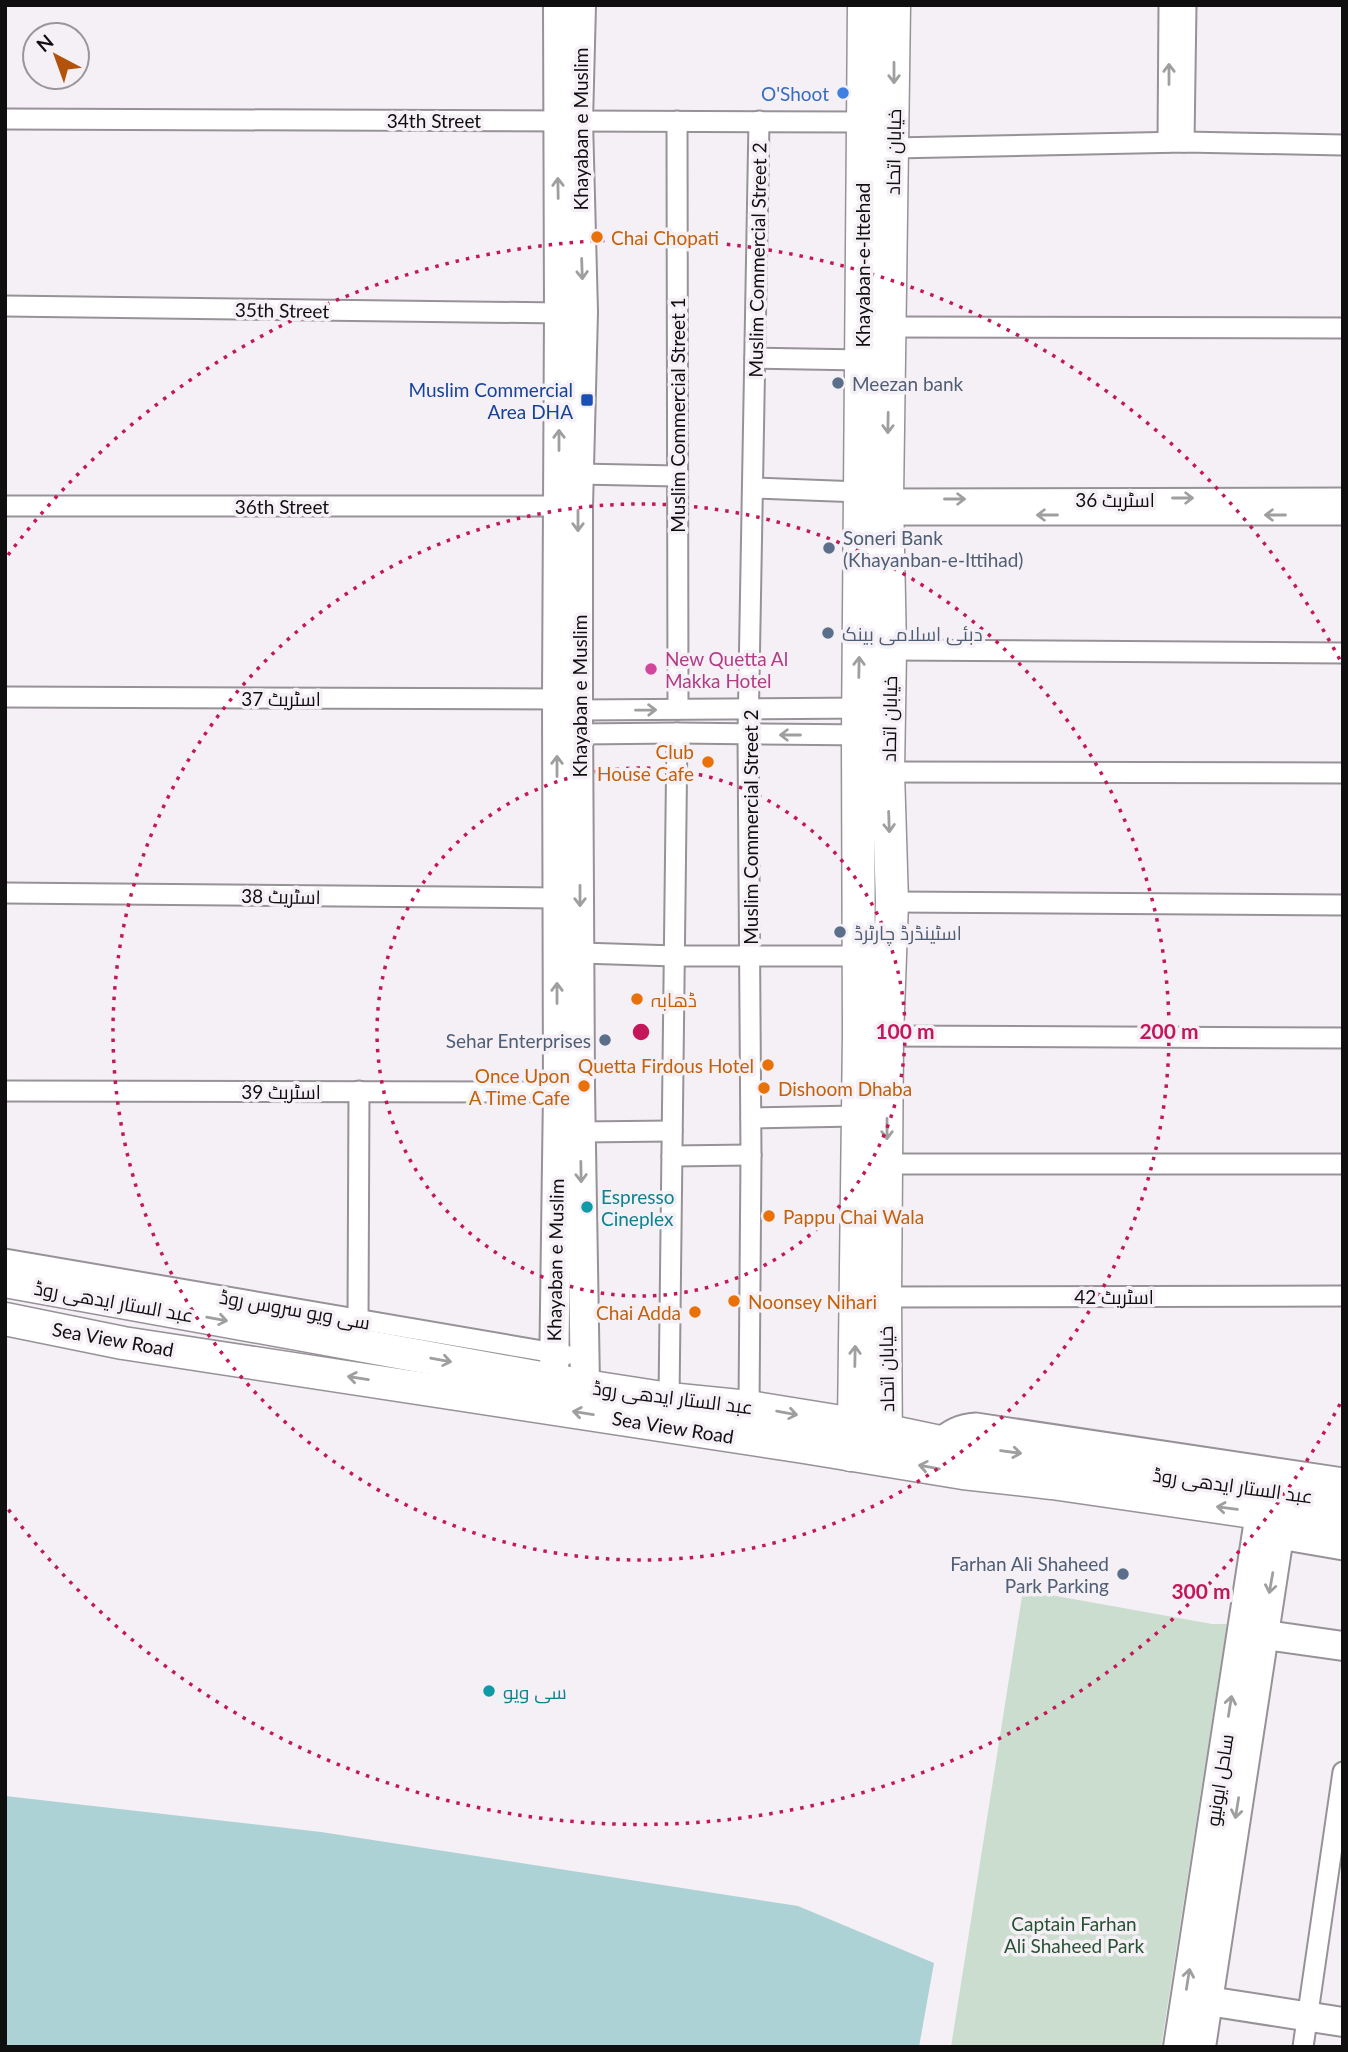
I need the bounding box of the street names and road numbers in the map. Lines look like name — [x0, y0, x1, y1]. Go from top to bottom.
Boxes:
street label: Khayaban e Muslim — [569, 48, 592, 210]
street label: 34th Street — [387, 109, 481, 132]
street label: خیابان اتحاد — [881, 109, 906, 195]
street label: Muslim Commercial Street 2 — [743, 142, 771, 378]
street label: Khayaban-e-Ittehad — [851, 183, 874, 347]
street label: Muslim Commercial Street 1 — [666, 297, 689, 533]
street label: 35th Street — [235, 298, 330, 322]
street label: اسٹریٹ 36 — [1075, 488, 1155, 512]
street label: 36th Street — [235, 495, 329, 518]
street label: Khayaban e Muslim — [568, 615, 591, 777]
street label: خیابان اتحاد — [877, 676, 902, 762]
street label: اسٹریٹ 37 — [241, 687, 321, 711]
street label: Muslim Commercial Street 2 — [739, 709, 762, 945]
street label: اسٹریٹ 38 — [241, 884, 321, 909]
street label: اسٹریٹ 39 — [241, 1080, 321, 1104]
street label: Khayaban e Muslim — [542, 1178, 568, 1342]
street label: عبد الستار ایدھی روڈ — [32, 1276, 195, 1327]
street label: سی ویو سروس روڈ — [218, 1284, 372, 1335]
street label: اسٹریٹ 42 — [1074, 1285, 1154, 1309]
street label: Sea View Road — [51, 1317, 175, 1361]
street label: خیابان اتحاد — [874, 1326, 899, 1412]
street label: عبد الستار ایدھی روڈ — [591, 1376, 754, 1419]
street label: Sea View Road — [611, 1406, 735, 1448]
street label: عبد الستار ایدھی روڈ — [1151, 1462, 1314, 1509]
street label: ساحل ایونیو — [1200, 1732, 1239, 1828]

